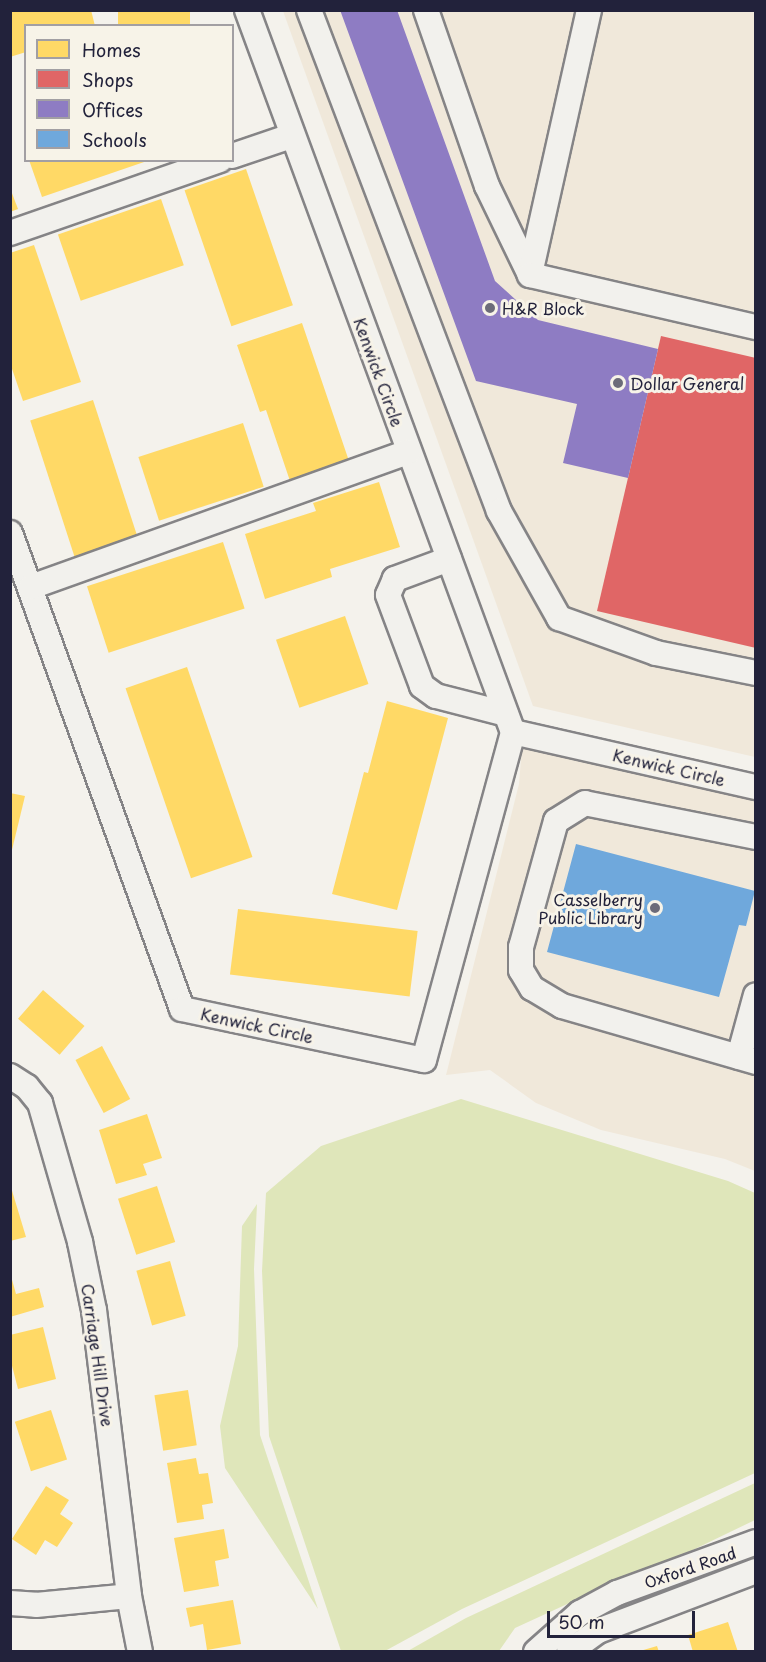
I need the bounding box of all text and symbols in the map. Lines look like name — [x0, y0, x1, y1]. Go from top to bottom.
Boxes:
legend — [24, 24, 234, 162]
text: Homes — [82, 36, 140, 63]
text: Shops — [82, 66, 133, 93]
text: Offices — [82, 96, 143, 123]
text: Schools — [82, 126, 147, 153]
place label: H&R Block — [502, 298, 585, 318]
marker: H&R Block — [483, 301, 497, 315]
street label: Kenwick Circle — [350, 314, 408, 430]
place label: Dollar General — [630, 373, 745, 393]
marker: Dollar General — [611, 376, 625, 390]
street label: Kenwick Circle — [611, 745, 727, 789]
place label: Casselberry Public Library — [537, 889, 643, 927]
marker: Casselberry Public Library — [648, 901, 662, 915]
street label: Kenwick Circle — [199, 1004, 315, 1046]
street label: Carriage Hill Drive — [78, 1282, 118, 1428]
street label: Oxford Road — [642, 1542, 738, 1592]
scale bar — [550, 1599, 698, 1637]
text: 50 m — [558, 1608, 605, 1635]

